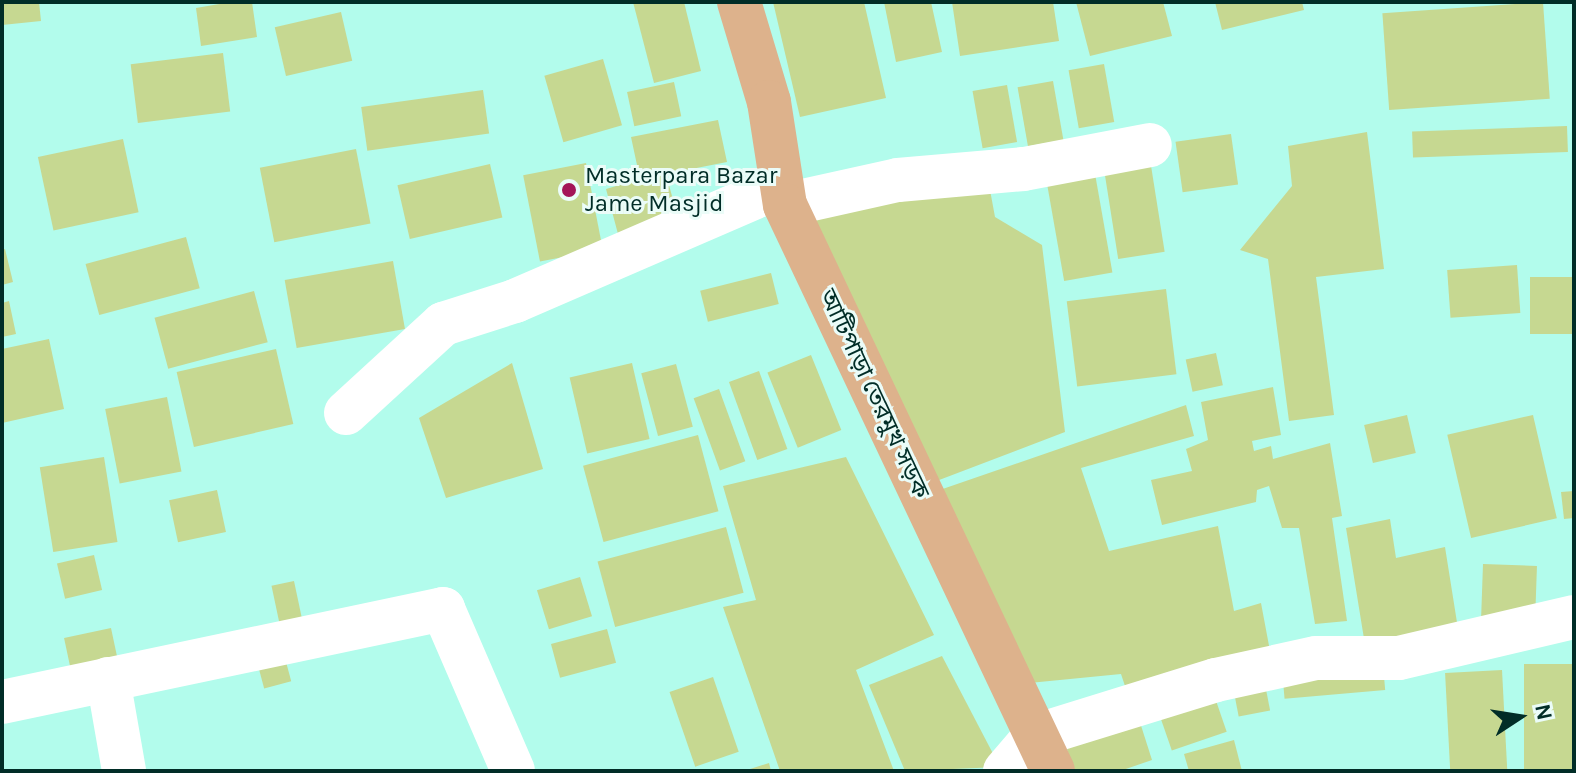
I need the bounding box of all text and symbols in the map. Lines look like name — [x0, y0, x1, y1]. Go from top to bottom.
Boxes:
place label: Masterpara Bazar Jame Masjid — [585, 162, 777, 218]
marker: Masterpara Bazar Jame Masjid — [560, 181, 578, 199]
street label: আটিপাড়া তেরমুখ সড়ক — [813, 285, 935, 503]
north arrow — [1480, 677, 1560, 757]
text: N — [1529, 702, 1558, 722]

